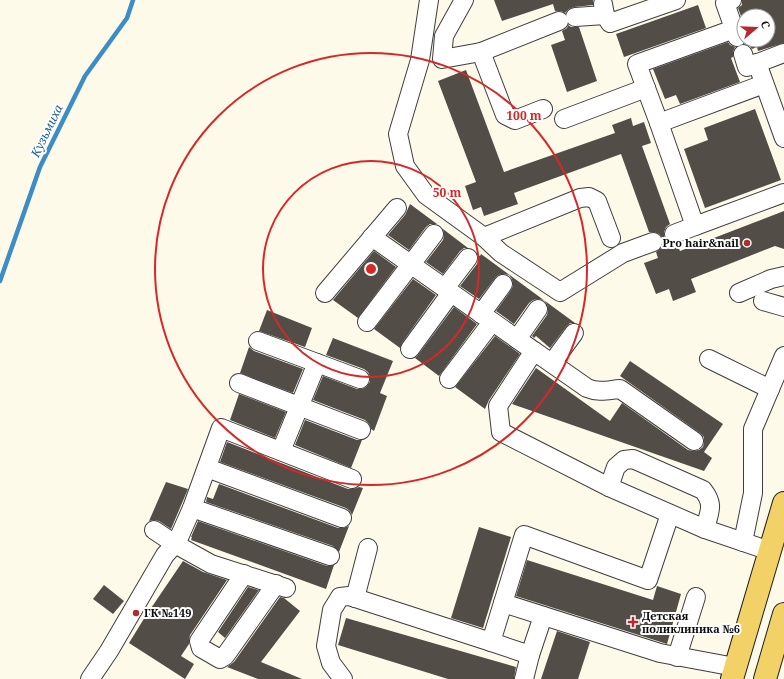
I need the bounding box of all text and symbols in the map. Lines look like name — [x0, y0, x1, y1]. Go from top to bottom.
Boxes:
north arrow — [736, 8, 776, 48]
text: С — [758, 19, 774, 30]
water label: Кузьмиха — [26, 101, 67, 161]
text: 100 m — [506, 107, 542, 124]
text: 50 m — [433, 184, 461, 201]
place label: Pro hair&nail — [663, 235, 739, 250]
marker: Pro hair&nail — [742, 238, 752, 248]
centre of rings — [364, 262, 378, 276]
place label: ГК №149 — [144, 605, 191, 620]
marker: ГК №149 — [131, 608, 141, 618]
place label: Детская поликлиника №6 — [642, 608, 740, 636]
marker: Детская поликлиника №6 — [627, 616, 639, 628]

